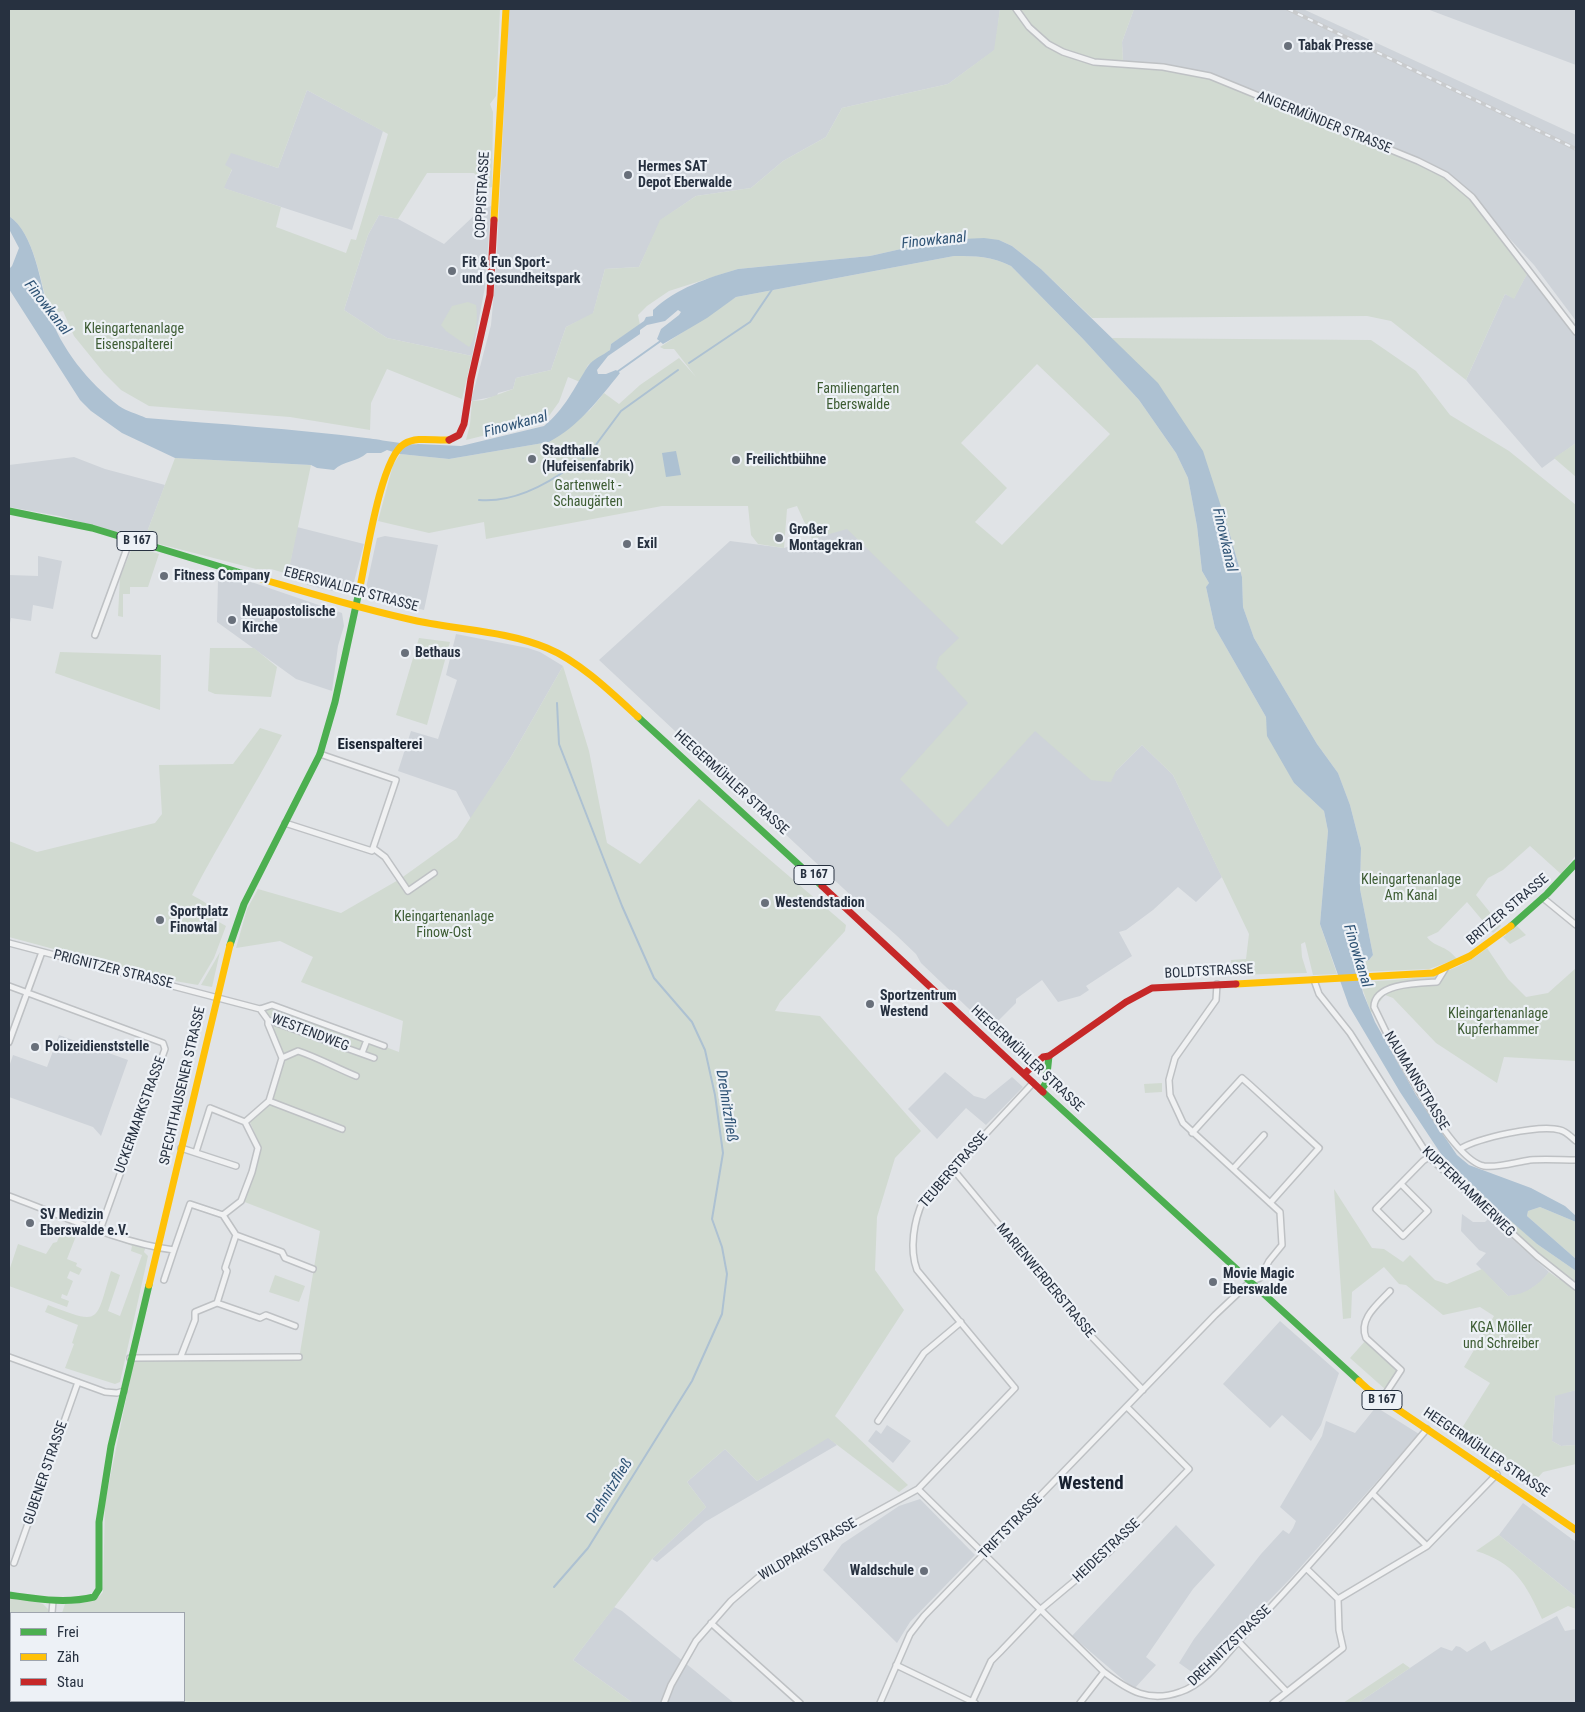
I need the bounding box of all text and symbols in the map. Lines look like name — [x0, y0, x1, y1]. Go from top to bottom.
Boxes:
place label: Tabak Presse — [1298, 38, 1373, 54]
marker: Tabak Presse — [1282, 40, 1294, 52]
street label: ANGERMÜNDER STRASSE — [1254, 88, 1394, 158]
street label: COPPISTRASSE — [472, 151, 494, 239]
place label: Hermes SAT Depot Eberwalde — [638, 159, 732, 192]
marker: Hermes SAT Depot Eberwalde — [622, 169, 634, 181]
water label: Finowkanal — [901, 229, 967, 253]
place label: Fit & Fun Sport- und Gesundheitspark — [462, 255, 581, 288]
marker: Fit & Fun Sport- und Gesundheitspark — [446, 265, 458, 277]
water label: Finowkanal — [20, 277, 74, 339]
park label: Kleingartenanlage Eisenspalterei — [84, 321, 184, 354]
park label: Familiengarten Eberswalde — [817, 381, 899, 414]
water label: Finowkanal — [482, 408, 550, 442]
place label: Stadthalle (Hufeisenfabrik) — [542, 443, 634, 476]
place label: Freilichtbühne — [746, 452, 826, 468]
marker: Stadthalle (Hufeisenfabrik) — [526, 453, 538, 465]
marker: Freilichtbühne — [730, 454, 742, 466]
park label: Gartenwelt - Schaugärten — [553, 478, 623, 511]
water label: Finowkanal — [1208, 506, 1240, 574]
place label: Großer Montagekran — [789, 522, 863, 554]
road number: B 167 — [117, 532, 157, 550]
marker: Großer Montagekran — [773, 532, 785, 544]
place label: Exil — [637, 536, 657, 552]
marker: Exil — [621, 538, 633, 550]
street label: EBERSWALDER STRASSE — [282, 564, 420, 616]
place label: Fitness Company — [174, 568, 270, 584]
marker: Fitness Company — [158, 570, 170, 582]
place label: Neuapostolische Kirche — [242, 604, 336, 636]
marker: Neuapostolische Kirche — [226, 614, 238, 626]
place label: Bethaus — [415, 645, 461, 661]
marker: Bethaus — [399, 647, 411, 659]
street label: HEEGERMÜHLER STRASSE — [670, 727, 792, 839]
district label: Eisenspalterei — [337, 736, 423, 754]
road number: B 167 — [794, 866, 834, 884]
street label: BRITZER STRASSE — [1463, 871, 1553, 949]
park label: Kleingartenanlage Am Kanal — [1361, 872, 1461, 904]
place label: Westendstadion — [775, 895, 865, 911]
marker: Westendstadion — [759, 897, 771, 909]
place label: Sportplatz Finowtal — [170, 904, 228, 936]
park label: Kleingartenanlage Finow-Ost — [394, 909, 494, 942]
marker: Sportplatz Finowtal — [154, 914, 166, 926]
water label: Finowkanal — [1339, 922, 1375, 990]
street label: PRIGNITZER STRASSE — [51, 947, 175, 993]
street label: BOLDTSTRASSE — [1164, 961, 1254, 983]
place label: Sportzentrum Westend — [880, 988, 957, 1020]
marker: Sportzentrum Westend — [864, 998, 876, 1010]
street label: HEEGERMÜHLER STRASSE — [967, 1002, 1087, 1116]
street label: SPECHTHAUSENER STRASSE — [157, 1005, 209, 1167]
park label: Kleingartenanlage Kupferhammer — [1448, 1006, 1548, 1038]
street label: WESTENDWEG — [269, 1011, 351, 1055]
street label: NAUMANNSTRASSE — [1380, 1029, 1452, 1133]
place label: Polizeidienststelle — [45, 1039, 149, 1055]
marker: Polizeidienststelle — [29, 1041, 41, 1053]
street label: UCKERMARKSTRASSE — [112, 1054, 170, 1176]
water label: Drehnitzfließ — [711, 1069, 741, 1143]
street label: TEUBERSTRASSE — [916, 1128, 992, 1212]
street label: KUPFERHAMMERWEG — [1418, 1143, 1518, 1241]
place label: SV Medizin Eberswalde e.V. — [40, 1207, 129, 1240]
marker: SV Medizin Eberswalde e.V. — [24, 1217, 36, 1229]
street label: MARIENWERDERSTRASSE — [992, 1220, 1098, 1342]
place label: Movie Magic Eberswalde — [1223, 1266, 1294, 1298]
marker: Movie Magic Eberswalde — [1207, 1276, 1219, 1288]
park label: KGA Möller und Schreiber — [1463, 1320, 1539, 1352]
road number: B 167 — [1362, 1390, 1402, 1410]
street label: HEEGERMÜHLER STRASSE — [1420, 1405, 1552, 1501]
street label: GUBENER STRASSE — [20, 1419, 72, 1527]
water label: Drehnitzfließ — [583, 1455, 637, 1527]
district label: Westend — [1058, 1473, 1124, 1495]
street label: TRIFTSTRASSE — [976, 1491, 1046, 1563]
street label: WILDPARKSTRASSE — [756, 1515, 860, 1585]
street label: HEIDESTRASSE — [1070, 1516, 1144, 1586]
place label: Waldschule — [850, 1563, 914, 1579]
marker: Waldschule — [918, 1565, 930, 1577]
street label: DREHNITZSTRASSE — [1185, 1602, 1275, 1690]
legend — [10, 1612, 185, 1702]
text: Frei — [57, 1623, 79, 1641]
text: Zäh — [57, 1648, 79, 1666]
text: Stau — [57, 1673, 84, 1691]

